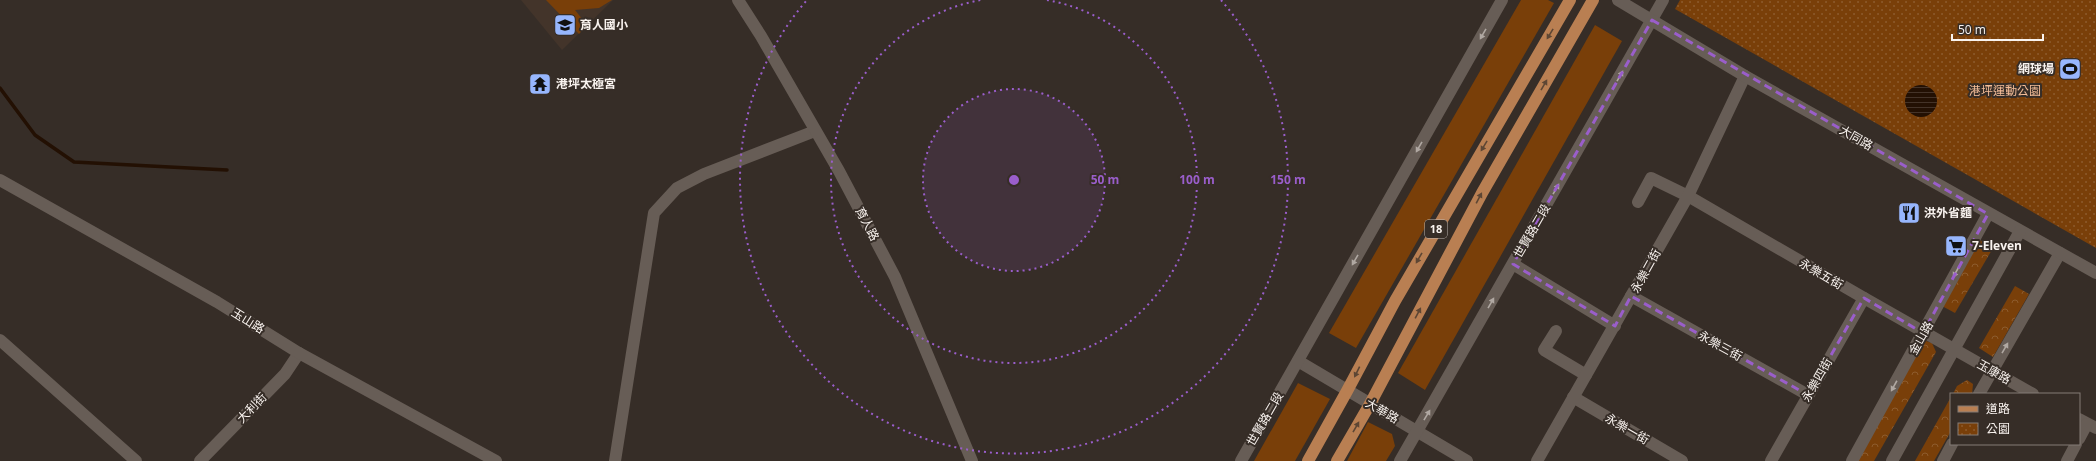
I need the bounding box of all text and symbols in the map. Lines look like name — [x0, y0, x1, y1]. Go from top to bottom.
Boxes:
school or university icon: 育人國小 — [552, 12, 578, 38]
place label: 育人國小 — [580, 16, 628, 33]
scale bar — [1952, 16, 2043, 42]
text: 50 m — [1958, 21, 1986, 38]
one-way arrow — [1479, 28, 1486, 40]
one-way arrow — [1546, 28, 1553, 40]
sports icon: 網球場 — [2057, 56, 2083, 82]
place label: 網球場 — [2018, 60, 2054, 77]
one-way arrow — [1616, 70, 1623, 82]
temple icon: 港坪太極宮 — [527, 71, 553, 97]
place label: 港坪太極宮 — [556, 75, 616, 92]
one-way arrow — [1541, 79, 1548, 91]
park label: 港坪運動公園 — [1969, 82, 2041, 99]
street label: 大同路 — [1836, 121, 1876, 154]
one-way arrow — [1480, 140, 1487, 152]
one-way arrow — [1415, 141, 1422, 153]
text: 50 m — [1091, 171, 1119, 188]
text: 100 m — [1179, 171, 1215, 188]
text: 150 m — [1270, 171, 1306, 188]
centre of rings — [1007, 173, 1021, 187]
one-way arrow — [1552, 184, 1559, 195]
one-way arrow — [1476, 192, 1483, 204]
restaurant icon: 洪外省麵 — [1896, 200, 1922, 226]
street label: 世賢路二段 — [1509, 201, 1554, 261]
street label: 育人路 — [851, 204, 883, 244]
place label: 洪外省麵 — [1924, 204, 1972, 221]
road number: 18 — [1425, 220, 1447, 238]
supermarket icon: 7-Eleven — [1943, 233, 1969, 259]
place label: 7-Eleven — [1972, 237, 2022, 254]
street label: 永樂二街 — [1626, 246, 1665, 296]
one-way arrow — [1415, 252, 1422, 264]
one-way arrow — [1351, 254, 1358, 266]
street label: 永樂五街 — [1796, 254, 1846, 293]
one-way arrow — [1953, 267, 1960, 278]
one-way arrow — [1488, 297, 1495, 308]
street label: 玉山路 — [228, 304, 268, 337]
one-way arrow — [1415, 307, 1421, 319]
street label: 金山路 — [1904, 318, 1937, 358]
street label: 永樂三街 — [1695, 326, 1745, 365]
one-way arrow — [2001, 342, 2008, 354]
street label: 永樂四街 — [1797, 355, 1836, 405]
street label: 玉康路 — [1974, 355, 2014, 388]
one-way arrow — [1353, 367, 1360, 378]
one-way arrow — [1890, 380, 1897, 392]
street label: 大利街 — [233, 389, 270, 427]
street label: 世賢路二段 — [1242, 389, 1287, 449]
legend — [1950, 393, 2080, 445]
street label: 大華路 — [1362, 394, 1402, 427]
text: 道路 — [1986, 400, 2010, 417]
one-way arrow — [1423, 409, 1430, 421]
street label: 永樂一街 — [1602, 409, 1652, 448]
text: 公園 — [1986, 420, 2010, 437]
one-way arrow — [1353, 421, 1360, 433]

